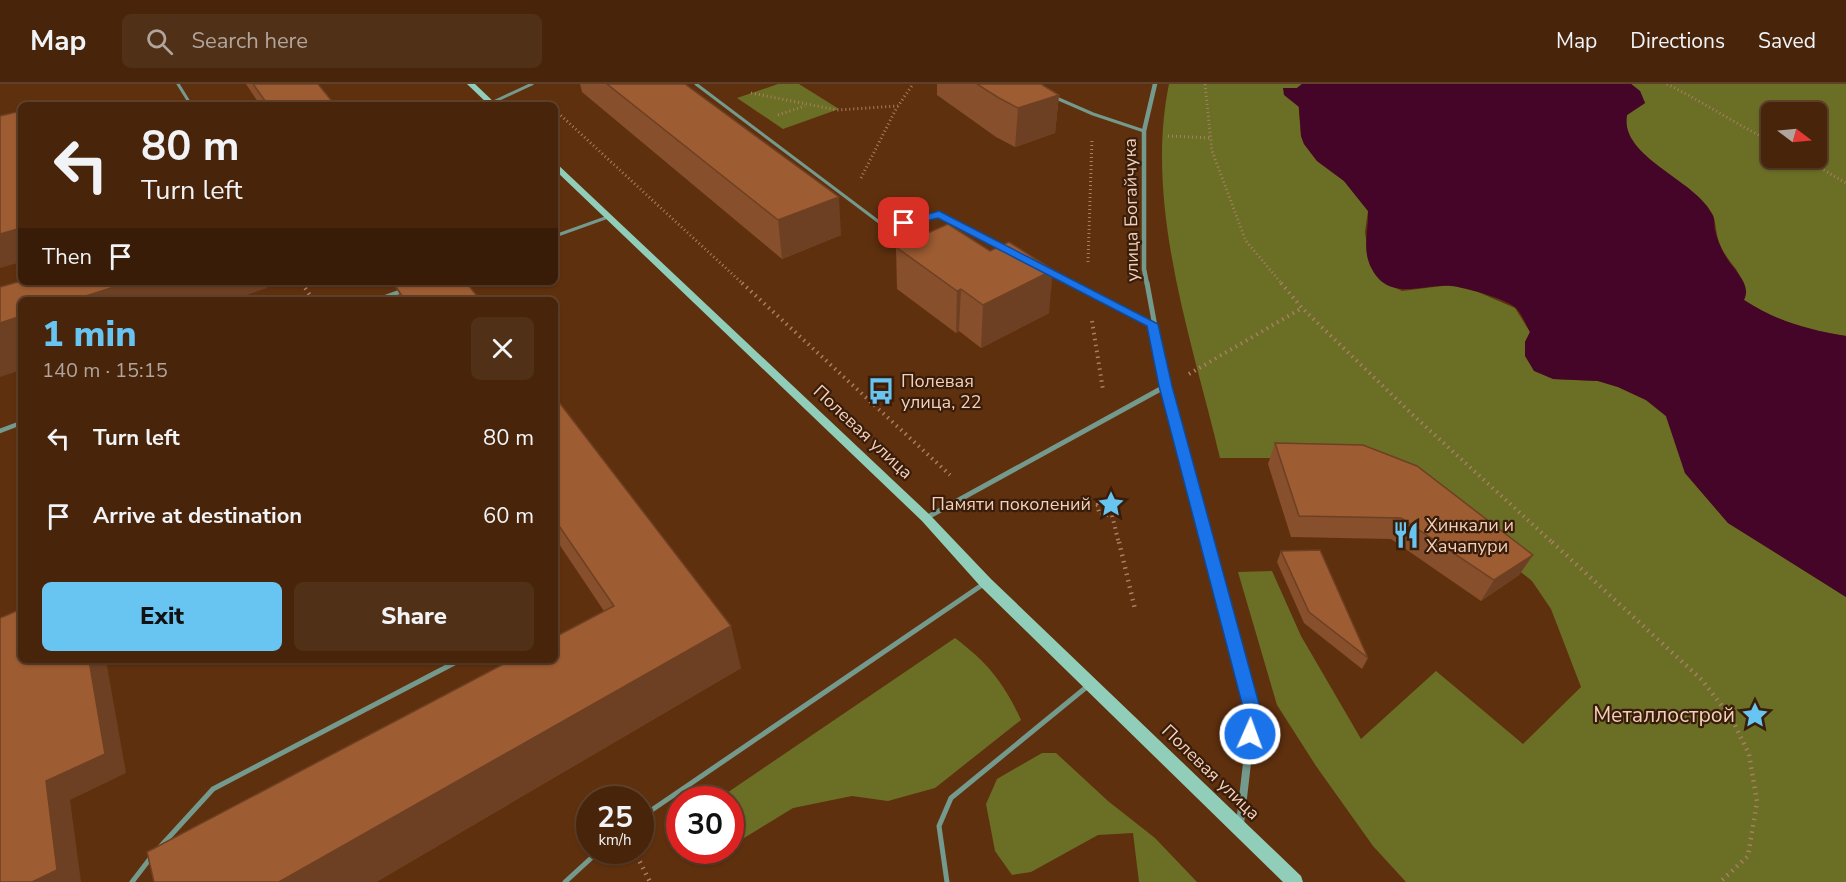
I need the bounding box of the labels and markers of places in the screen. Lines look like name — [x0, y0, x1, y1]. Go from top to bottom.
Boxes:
pin — [878, 197, 929, 248]
place label: Полевая улица, 22 — [901, 369, 982, 414]
bus stop icon: Полевая улица, 22 — [866, 376, 896, 406]
place icon: Памяти поколений — [1096, 489, 1126, 519]
place label: Памяти поколений — [931, 492, 1091, 516]
place label: Хинкали и Хачапури — [1426, 513, 1514, 558]
restaurant icon: Хинкали и Хачапури — [1391, 520, 1421, 550]
place icon: Металлострой — [1740, 700, 1770, 730]
place label: Металлострой — [1593, 701, 1735, 729]

